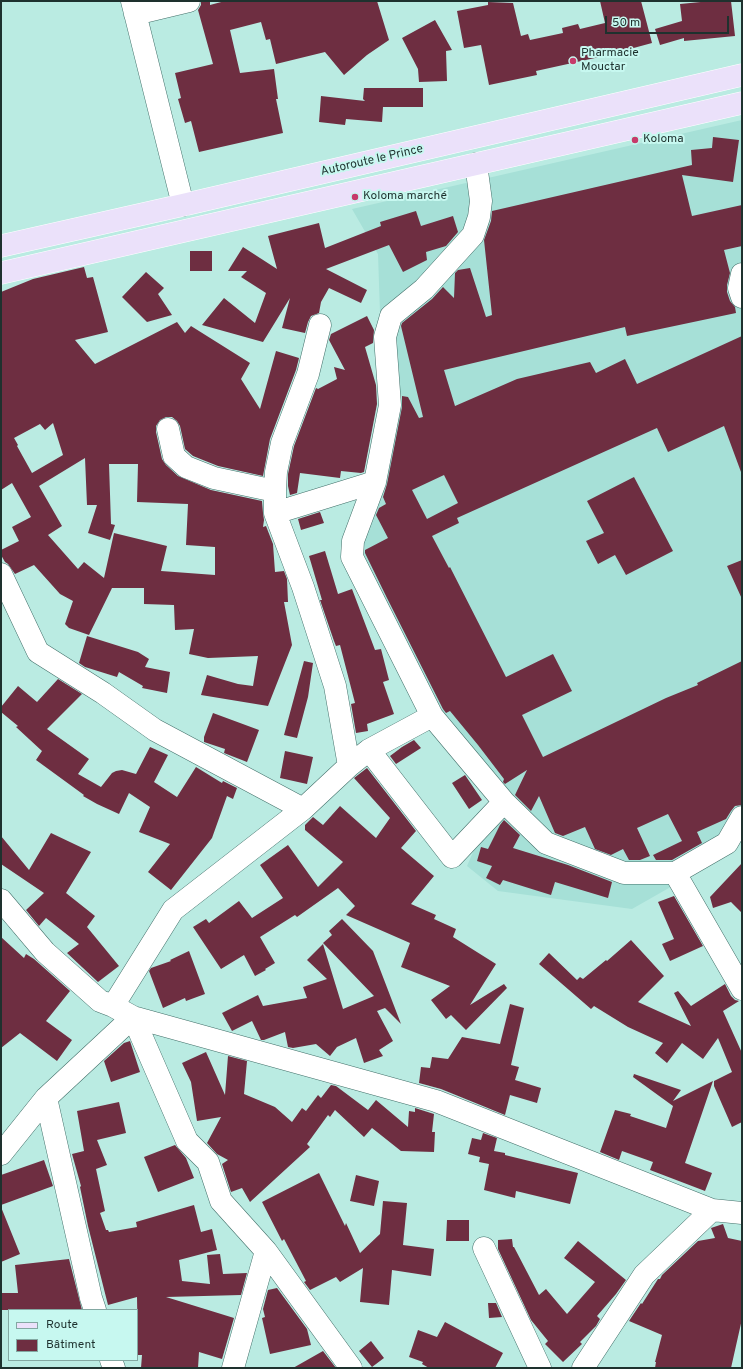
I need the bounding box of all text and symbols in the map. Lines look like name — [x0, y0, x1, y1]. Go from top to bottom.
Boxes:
scale bar — [607, 8, 731, 34]
text: 50 m — [612, 15, 640, 31]
place label: Pharmacie Mouctar — [581, 47, 639, 75]
marker: Pharmacie Mouctar — [568, 56, 578, 66]
place label: Koloma — [643, 133, 684, 147]
marker: Koloma — [630, 135, 640, 145]
street label: Autoroute le Prince — [319, 142, 425, 180]
place label: Koloma marché — [363, 190, 447, 204]
marker: Koloma marché — [350, 192, 360, 202]
legend — [8, 1309, 138, 1361]
text: Route — [46, 1317, 78, 1333]
text: Bâtiment — [46, 1337, 96, 1353]

